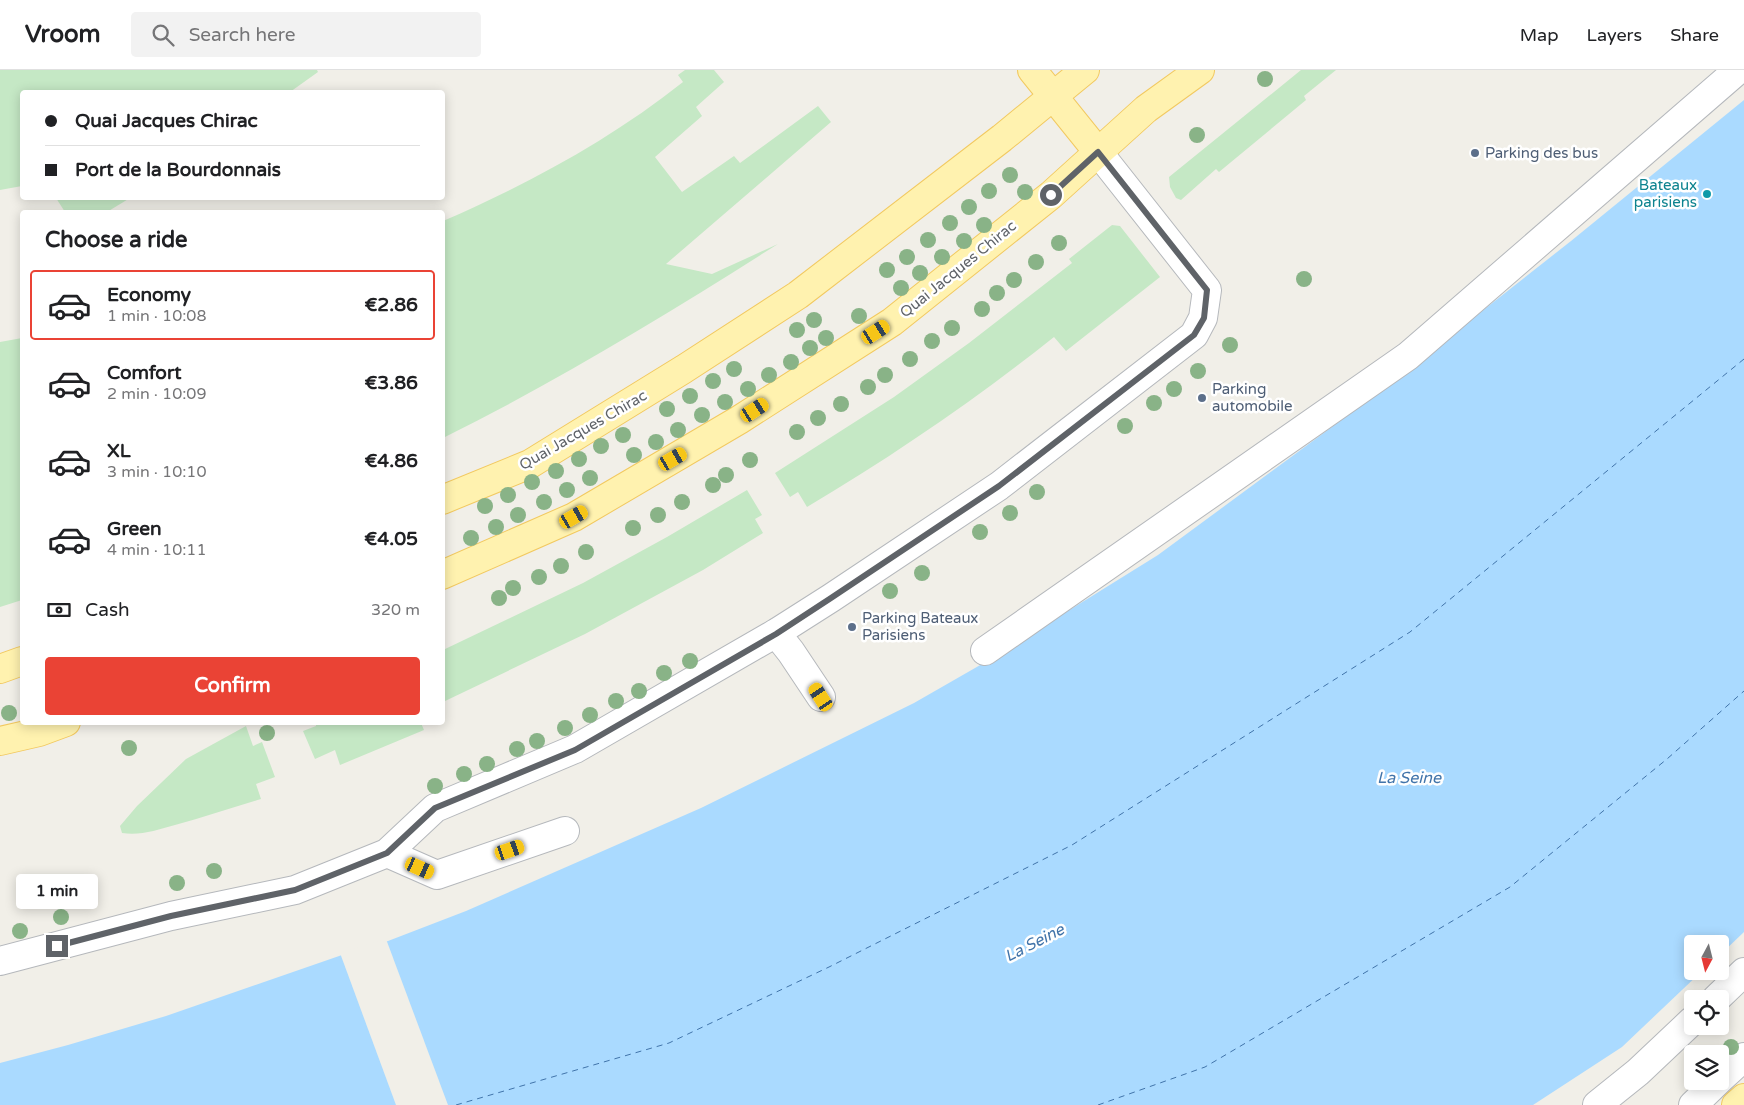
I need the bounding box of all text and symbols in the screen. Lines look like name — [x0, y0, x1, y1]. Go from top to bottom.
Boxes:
search box — [131, 12, 481, 57]
text: Vroom — [25, 20, 101, 49]
icon: search — [149, 21, 177, 49]
text: Search here — [189, 24, 296, 46]
text: Map — [1520, 24, 1559, 46]
text: Layers — [1587, 24, 1642, 46]
text: Share — [1670, 24, 1719, 46]
text: Quai Jacques Chirac — [75, 110, 258, 132]
place label: Parking des bus — [1485, 144, 1598, 162]
marker: Parking des bus — [1469, 147, 1481, 159]
text: Port de la Bourdonnais — [75, 159, 281, 181]
place label: Bateaux parisiens — [1634, 176, 1697, 211]
route start — [1040, 184, 1062, 206]
marker: Bateaux parisiens — [1701, 188, 1713, 200]
street label: Quai Jacques Chirac — [896, 217, 1020, 321]
text: Choose a ride — [45, 227, 188, 253]
icon: car — [47, 283, 92, 328]
text: Economy — [107, 284, 191, 306]
text: €2.86 — [364, 294, 418, 316]
text: 1 min · 10:08 — [107, 306, 206, 326]
car — [859, 318, 892, 346]
icon: car — [47, 361, 92, 406]
text: Comfort — [107, 362, 181, 384]
text: €3.86 — [364, 372, 418, 394]
place label: Parking automobile — [1212, 380, 1293, 415]
text: 2 min · 10:09 — [107, 384, 206, 404]
street label: Quai Jacques Chirac — [516, 386, 650, 474]
marker: Parking automobile — [1196, 392, 1208, 404]
car — [738, 396, 771, 424]
icon: car — [47, 439, 92, 484]
text: XL — [107, 440, 131, 462]
car — [656, 445, 689, 473]
text: €4.86 — [364, 450, 418, 472]
text: 3 min · 10:10 — [107, 462, 206, 482]
car — [557, 503, 590, 531]
icon: car — [47, 517, 92, 562]
text: Green — [107, 518, 161, 540]
text: €4.05 — [364, 528, 418, 550]
text: 4 min · 10:11 — [107, 540, 206, 560]
icon: cash — [45, 596, 73, 624]
text: Cash — [85, 599, 130, 621]
text: 320 m — [371, 600, 420, 620]
place label: Parking Bateaux Parisiens — [862, 609, 978, 644]
marker: Parking Bateaux Parisiens — [846, 621, 858, 633]
button: Confirm — [45, 657, 420, 715]
car — [806, 680, 835, 714]
water label: La Seine — [1377, 768, 1442, 788]
car — [493, 838, 526, 862]
car — [403, 855, 436, 881]
callout: 1 min — [16, 874, 98, 908]
text: 1 min — [36, 881, 78, 901]
water label: La Seine — [1001, 919, 1068, 966]
route end — [46, 935, 68, 957]
north arrow — [1684, 935, 1729, 980]
map controls — [1684, 935, 1729, 1090]
button: locate — [1684, 990, 1729, 1035]
button: layers — [1684, 1045, 1729, 1090]

